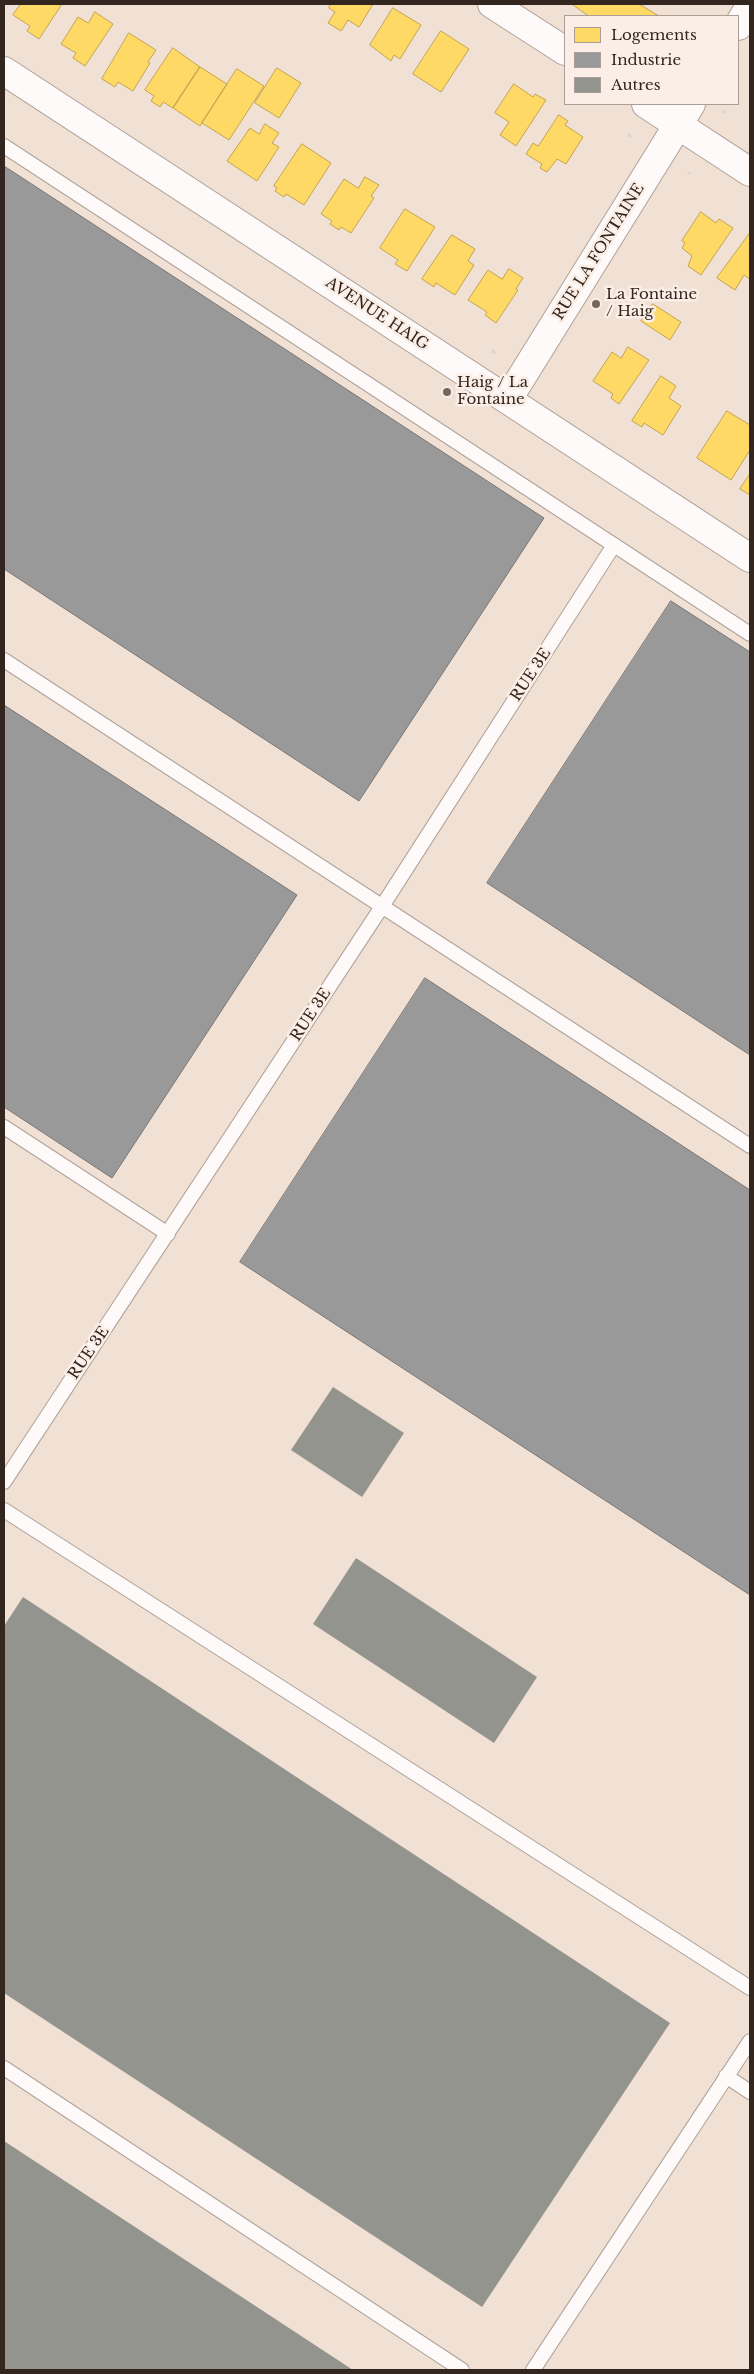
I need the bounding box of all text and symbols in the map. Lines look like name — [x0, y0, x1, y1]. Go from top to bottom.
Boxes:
legend — [564, 15, 739, 105]
text: Logements — [611, 25, 697, 44]
text: Industrie — [611, 50, 681, 69]
text: Autres — [611, 75, 661, 94]
street label: RUE LA FONTAINE — [550, 181, 648, 323]
street label: AVENUE HAIG — [322, 274, 432, 354]
place label: La Fontaine / Haig — [606, 286, 697, 321]
marker: La Fontaine / Haig — [590, 298, 602, 310]
place label: Haig / La Fontaine — [457, 374, 528, 409]
marker: Haig / La Fontaine — [441, 386, 453, 398]
street label: RUE 3E — [507, 645, 555, 705]
street label: RUE 3E — [287, 985, 335, 1045]
street label: RUE 3E — [65, 1323, 113, 1383]

